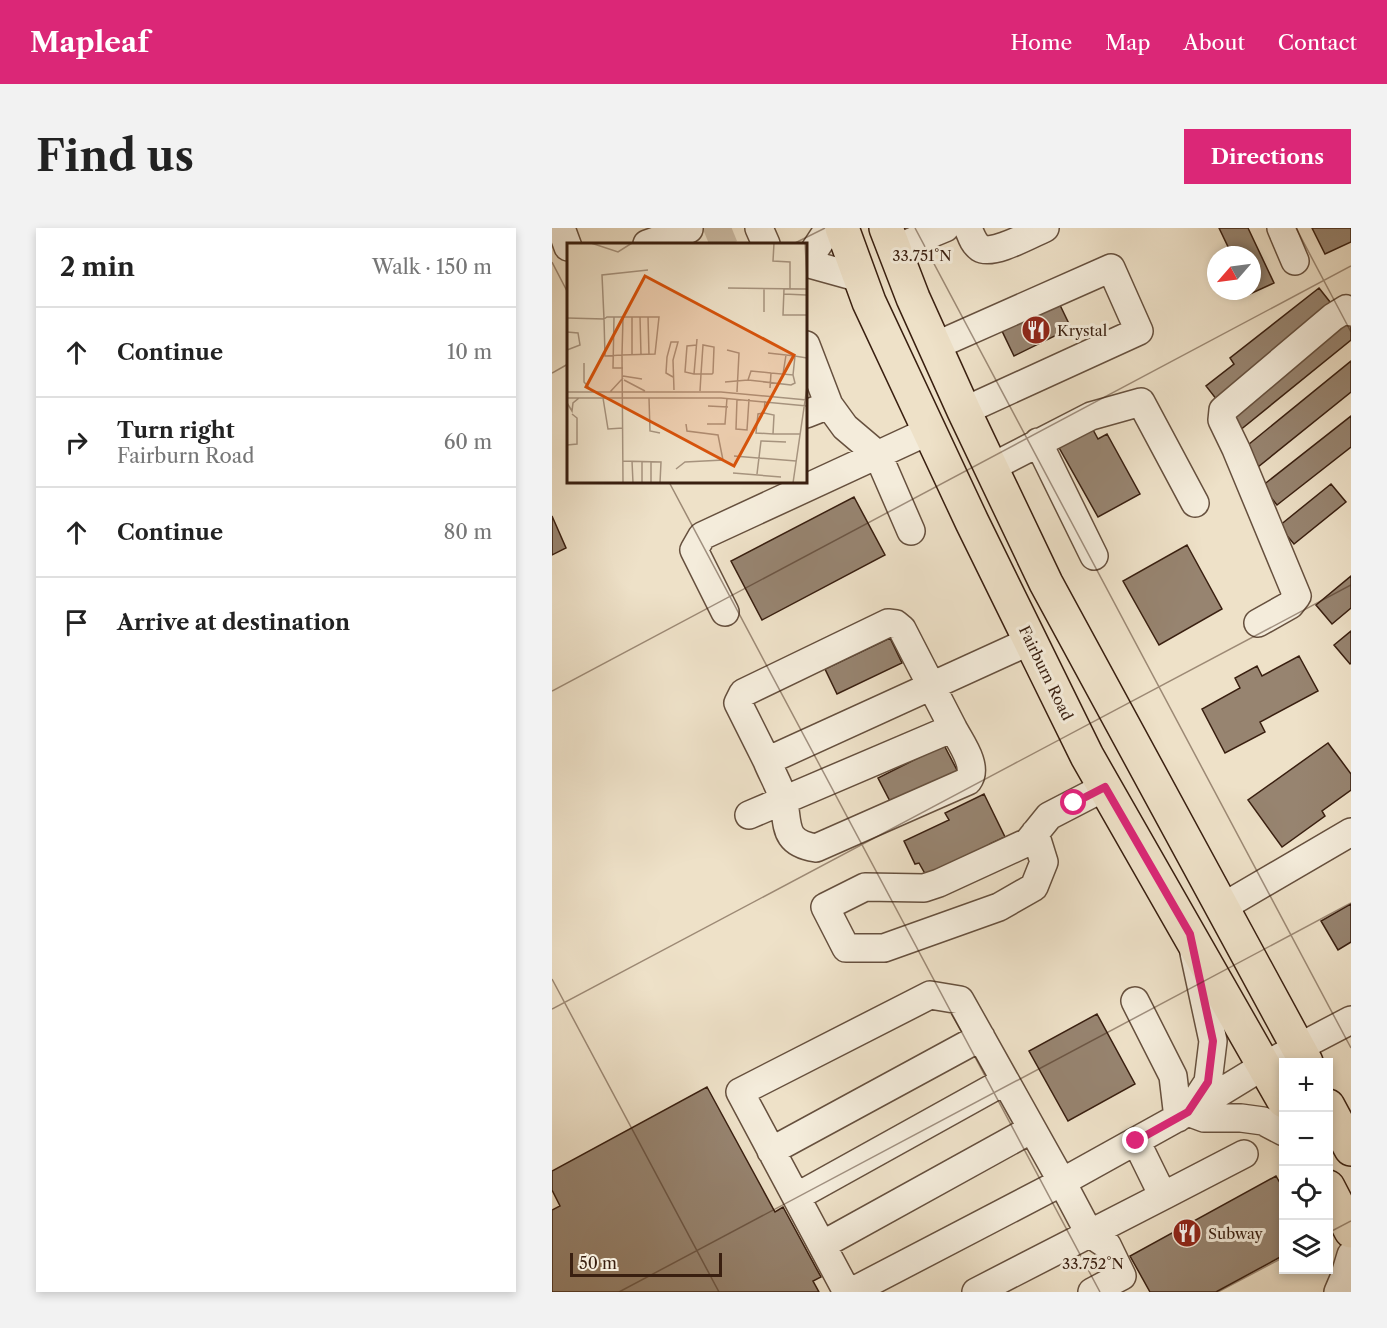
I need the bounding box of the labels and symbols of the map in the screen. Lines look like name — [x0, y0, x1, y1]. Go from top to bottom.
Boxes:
inset map — [567, 243, 807, 483]
text: 33.751°N — [892, 246, 952, 265]
north arrow — [1207, 246, 1261, 300]
restaurant icon: Krystal — [1020, 314, 1052, 346]
place label: Krystal — [1057, 321, 1108, 340]
street label: Fairburn Road — [1015, 622, 1077, 724]
route start — [1060, 789, 1086, 815]
route end — [1122, 1127, 1148, 1153]
restaurant icon: Subway — [1171, 1217, 1203, 1249]
place label: Subway — [1208, 1224, 1263, 1243]
scale bar — [570, 1250, 722, 1278]
text: 33.752°N — [1062, 1254, 1124, 1273]

